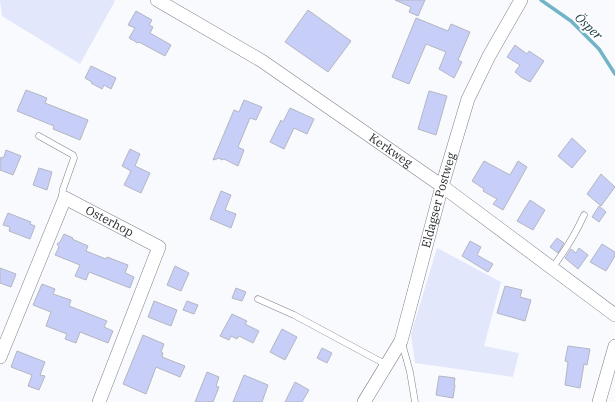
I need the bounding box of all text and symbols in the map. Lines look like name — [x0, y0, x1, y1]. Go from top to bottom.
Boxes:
water label: Ösper — [571, 9, 606, 44]
street label: Kerkweg — [366, 130, 416, 170]
street label: Eldagser Postweg — [418, 150, 459, 250]
street label: Osterhop — [83, 202, 136, 239]

